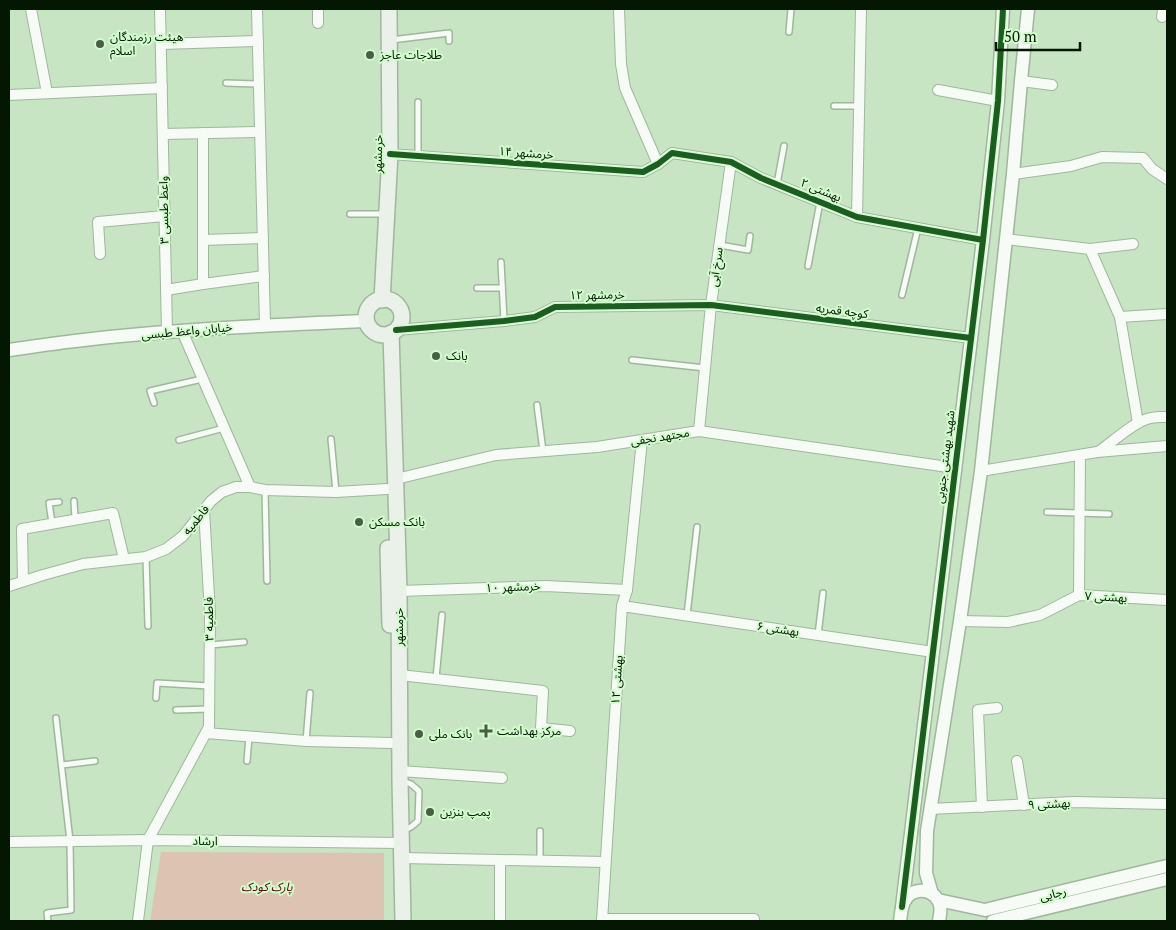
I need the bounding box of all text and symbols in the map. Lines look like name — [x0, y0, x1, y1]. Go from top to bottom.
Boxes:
scale bar — [996, 20, 1080, 52]
text: 50 m — [1004, 26, 1037, 46]
place label: هیئت رزمندگان اسلام — [110, 29, 183, 60]
marker: هیئت رزمندگان اسلام — [94, 38, 106, 50]
place label: طلاجات عاجز — [379, 47, 442, 62]
marker: طلاجات عاجز — [364, 49, 376, 61]
street label: خرمشهر — [370, 135, 385, 174]
street label: خرمشهر ۱۴ — [498, 143, 554, 162]
street label: بهشتی ۲ — [799, 175, 844, 205]
street label: واعظ طبسی ۳ — [155, 176, 172, 244]
street label: سرخ آبی — [705, 246, 728, 288]
street label: خرمشهر ۱۲ — [569, 287, 625, 302]
street label: کوچه قمریه — [815, 300, 870, 322]
street label: خیابان واعظ طبسی — [141, 319, 233, 342]
place label: بانک — [446, 348, 468, 363]
marker: بانک — [430, 350, 442, 362]
street label: شهید بهشتی جنوبی — [931, 409, 958, 504]
street label: مجتهد نجفی — [629, 424, 690, 449]
street label: فاطمیه — [179, 502, 212, 538]
place label: بانک مسکن — [369, 514, 425, 529]
marker: بانک مسکن — [353, 516, 365, 528]
street label: خرمشهر ۱۰ — [485, 578, 541, 595]
street label: بهشتی ۷ — [1084, 588, 1128, 605]
street label: فاطمیه ۳ — [201, 597, 216, 641]
street label: خرمشهر — [391, 608, 406, 647]
street label: بهشتی ۶ — [756, 618, 800, 639]
street label: بهشتی ۱۲ — [607, 655, 626, 705]
place label: مرکز بهداشت — [497, 723, 561, 738]
marker: مرکز بهداشت — [479, 724, 493, 738]
place label: بانک ملی — [429, 726, 472, 741]
marker: بانک ملی — [413, 728, 425, 740]
street label: بهشتی ۹ — [1027, 795, 1071, 812]
place label: پمپ بنزین — [440, 804, 491, 820]
marker: پمپ بنزین — [424, 806, 436, 818]
street label: ارشاد — [192, 833, 218, 848]
park label: پارک کودک — [241, 879, 293, 895]
street label: رجایی — [1038, 883, 1068, 904]

